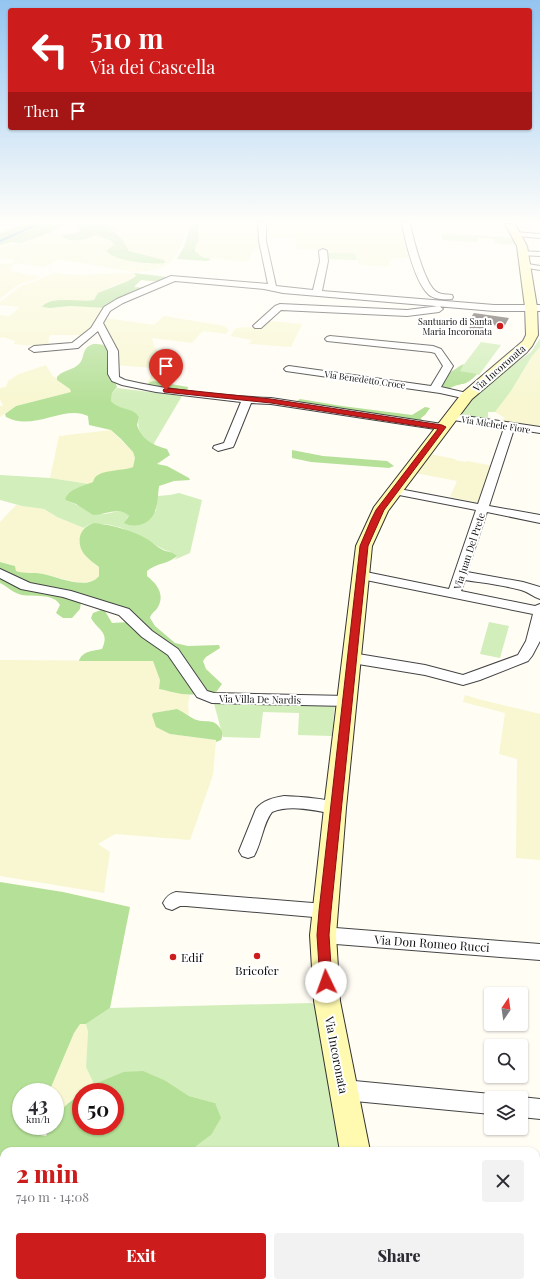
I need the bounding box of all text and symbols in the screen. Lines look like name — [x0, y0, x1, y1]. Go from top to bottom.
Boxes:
text: 510 m — [90, 19, 164, 56]
icon: left — [24, 24, 76, 76]
text: Via dei Cascella — [90, 55, 215, 79]
icon: arrive — [67, 100, 89, 122]
text: Then — [24, 101, 59, 121]
place label: Santuario di Santa Maria Incoronata — [418, 315, 493, 337]
marker: Santuario di Santa Maria Incoronata — [495, 321, 505, 331]
street label: Via Incoronata — [469, 341, 528, 395]
pin — [149, 349, 183, 390]
icon: arrive — [155, 355, 177, 377]
street label: Via Benedetto Croce — [323, 367, 407, 391]
street label: Via Michele Fiore — [460, 412, 532, 435]
street label: Via Juan Del Prete — [450, 511, 488, 592]
street label: Via Villa De Nardis — [218, 691, 301, 707]
street label: Via Don Romeo Rucci — [373, 931, 491, 955]
place label: Edif — [181, 949, 204, 965]
marker: Bricofer — [252, 951, 262, 961]
marker: Edif — [168, 952, 178, 962]
position arrow — [305, 961, 347, 1003]
place label: Bricofer — [235, 962, 280, 978]
north arrow — [484, 987, 528, 1031]
map controls — [484, 987, 528, 1135]
street label: Via Incoronata — [321, 1014, 352, 1095]
button: search — [484, 1039, 528, 1083]
speed limit sign: 50 — [72, 1083, 124, 1135]
text: 43 — [28, 1090, 48, 1117]
button: layers — [484, 1091, 528, 1135]
text: km/h — [26, 1112, 50, 1126]
text: 2 min — [16, 1157, 79, 1189]
button: close — [482, 1160, 524, 1202]
text: 740 m · 14:08 — [16, 1188, 89, 1205]
button: Exit — [16, 1233, 266, 1279]
button: Share — [274, 1233, 524, 1279]

